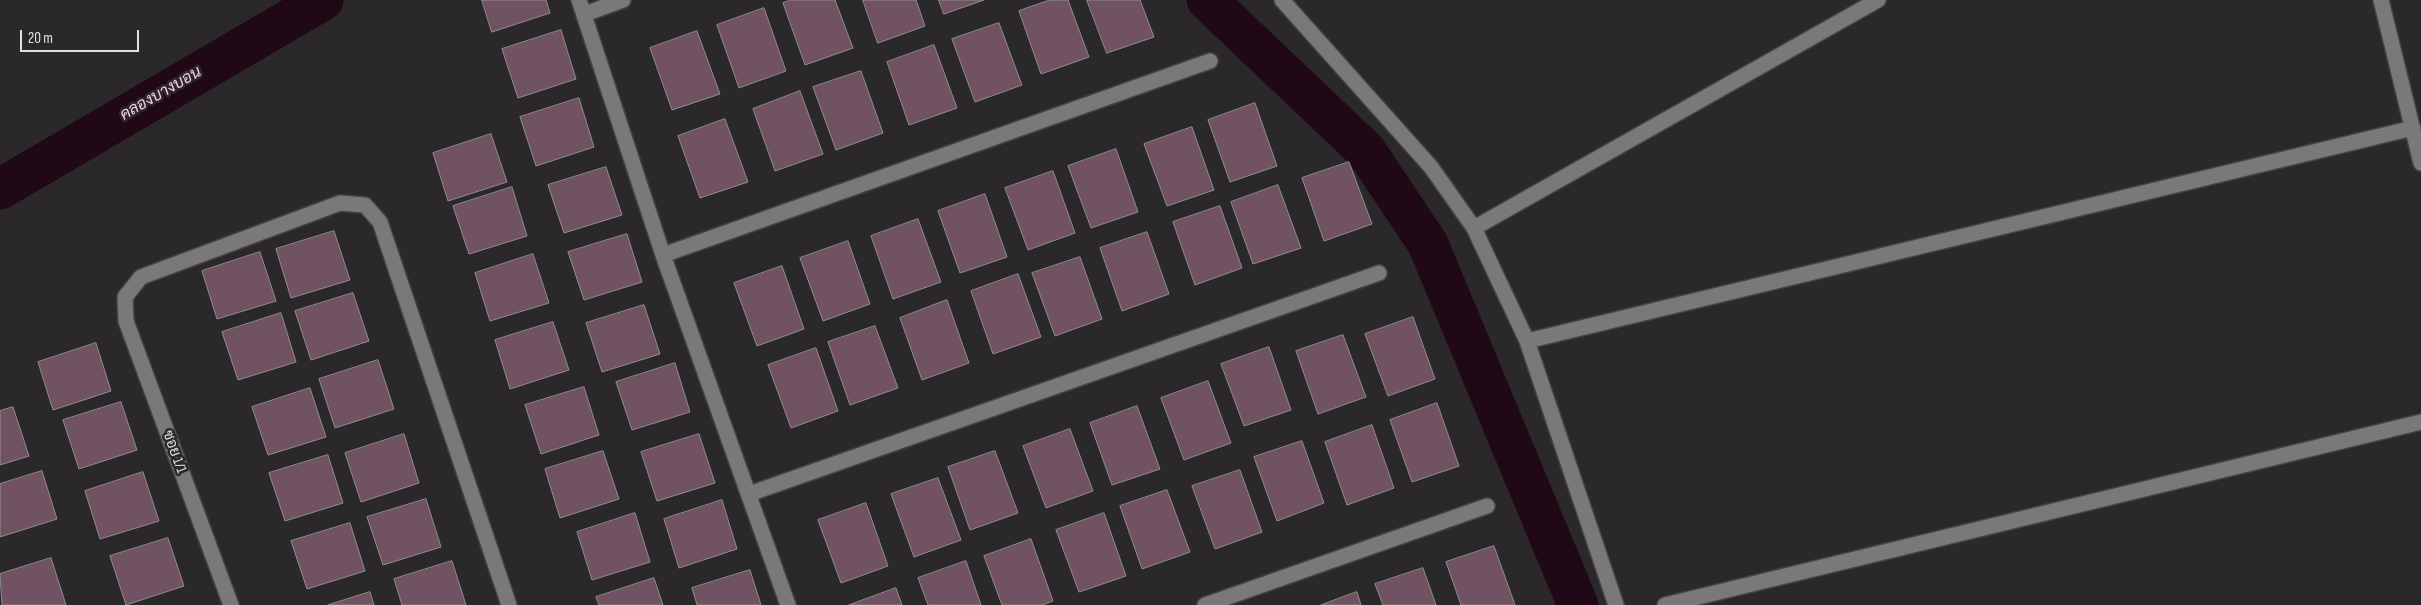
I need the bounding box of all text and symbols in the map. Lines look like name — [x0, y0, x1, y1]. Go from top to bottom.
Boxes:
scale bar — [22, 20, 141, 52]
text: 20 m — [28, 29, 53, 48]
water label: คลองบางบอน — [117, 63, 205, 125]
street label: ซอย 1/1 — [158, 428, 190, 476]

